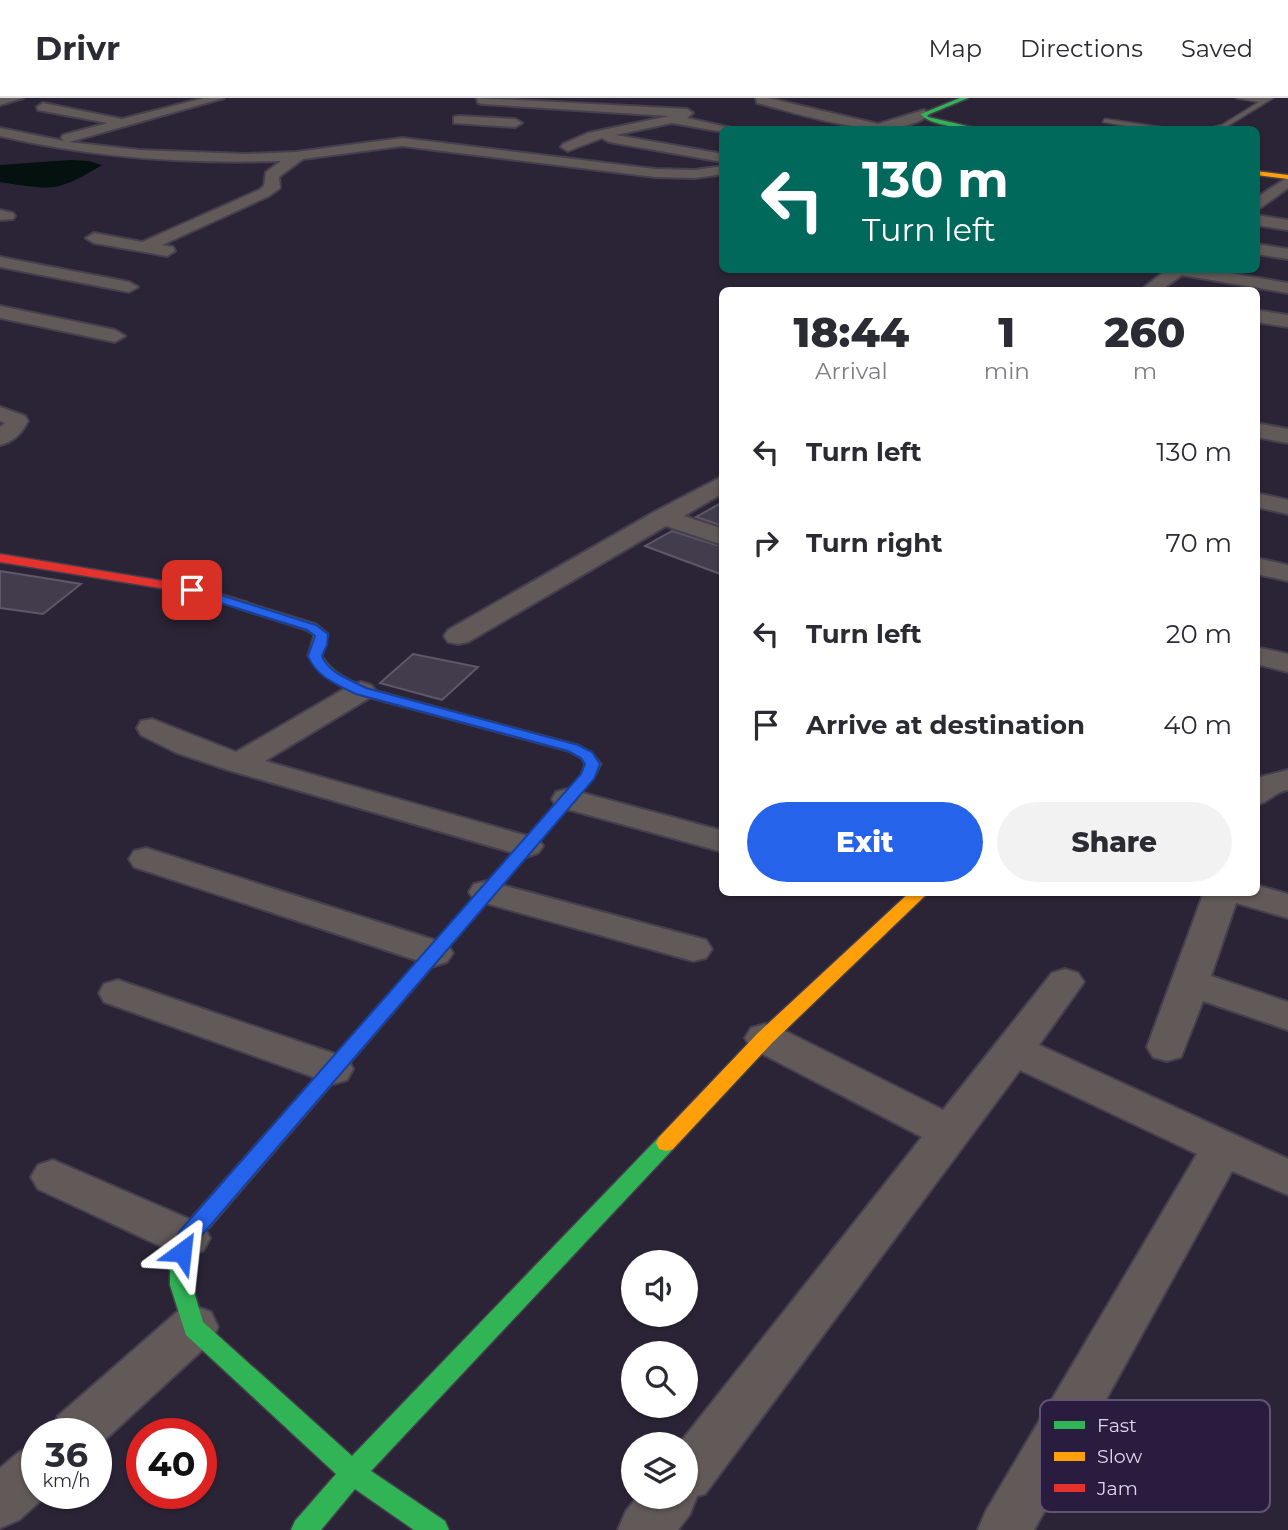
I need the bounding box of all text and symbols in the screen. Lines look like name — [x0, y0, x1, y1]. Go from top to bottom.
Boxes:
text: Drivr — [35, 28, 120, 68]
text: Map — [929, 34, 982, 63]
text: Directions — [1020, 34, 1143, 63]
text: Saved — [1181, 34, 1253, 63]
text: 130 m — [862, 150, 1009, 209]
icon: left — [747, 154, 838, 245]
text: Turn left — [862, 210, 996, 249]
text: 18:44 — [793, 306, 909, 358]
text: 1 — [998, 306, 1015, 358]
text: 260 — [1104, 306, 1186, 358]
text: Arrival — [815, 357, 888, 385]
text: min — [984, 357, 1030, 385]
text: m — [1133, 357, 1157, 385]
icon: left — [747, 433, 785, 471]
text: Turn left — [806, 436, 922, 468]
text: 130 m — [1156, 436, 1232, 468]
icon: right — [747, 524, 785, 562]
text: Turn right — [806, 527, 942, 559]
text: 70 m — [1166, 527, 1232, 559]
pin — [162, 560, 222, 620]
icon: arrive — [173, 571, 211, 609]
icon: left — [747, 615, 785, 653]
text: Turn left — [806, 618, 922, 650]
text: 20 m — [1166, 618, 1232, 650]
icon: arrive — [747, 706, 785, 744]
text: Arrive at destination — [806, 709, 1085, 741]
text: 40 m — [1163, 709, 1232, 741]
button: Exit — [747, 802, 983, 882]
button: Share — [997, 802, 1232, 882]
position arrow — [145, 1215, 219, 1289]
map controls — [621, 1250, 698, 1509]
button: sound — [621, 1250, 698, 1327]
button: search — [621, 1341, 698, 1418]
legend — [1040, 1400, 1270, 1512]
text: Fast — [1097, 1414, 1137, 1437]
speed limit sign: 40 — [126, 1418, 217, 1509]
button: layers — [621, 1432, 698, 1509]
text: 36 — [45, 1433, 88, 1476]
text: Slow — [1097, 1445, 1142, 1468]
text: km/h — [42, 1470, 91, 1492]
text: Jam — [1096, 1477, 1138, 1500]

